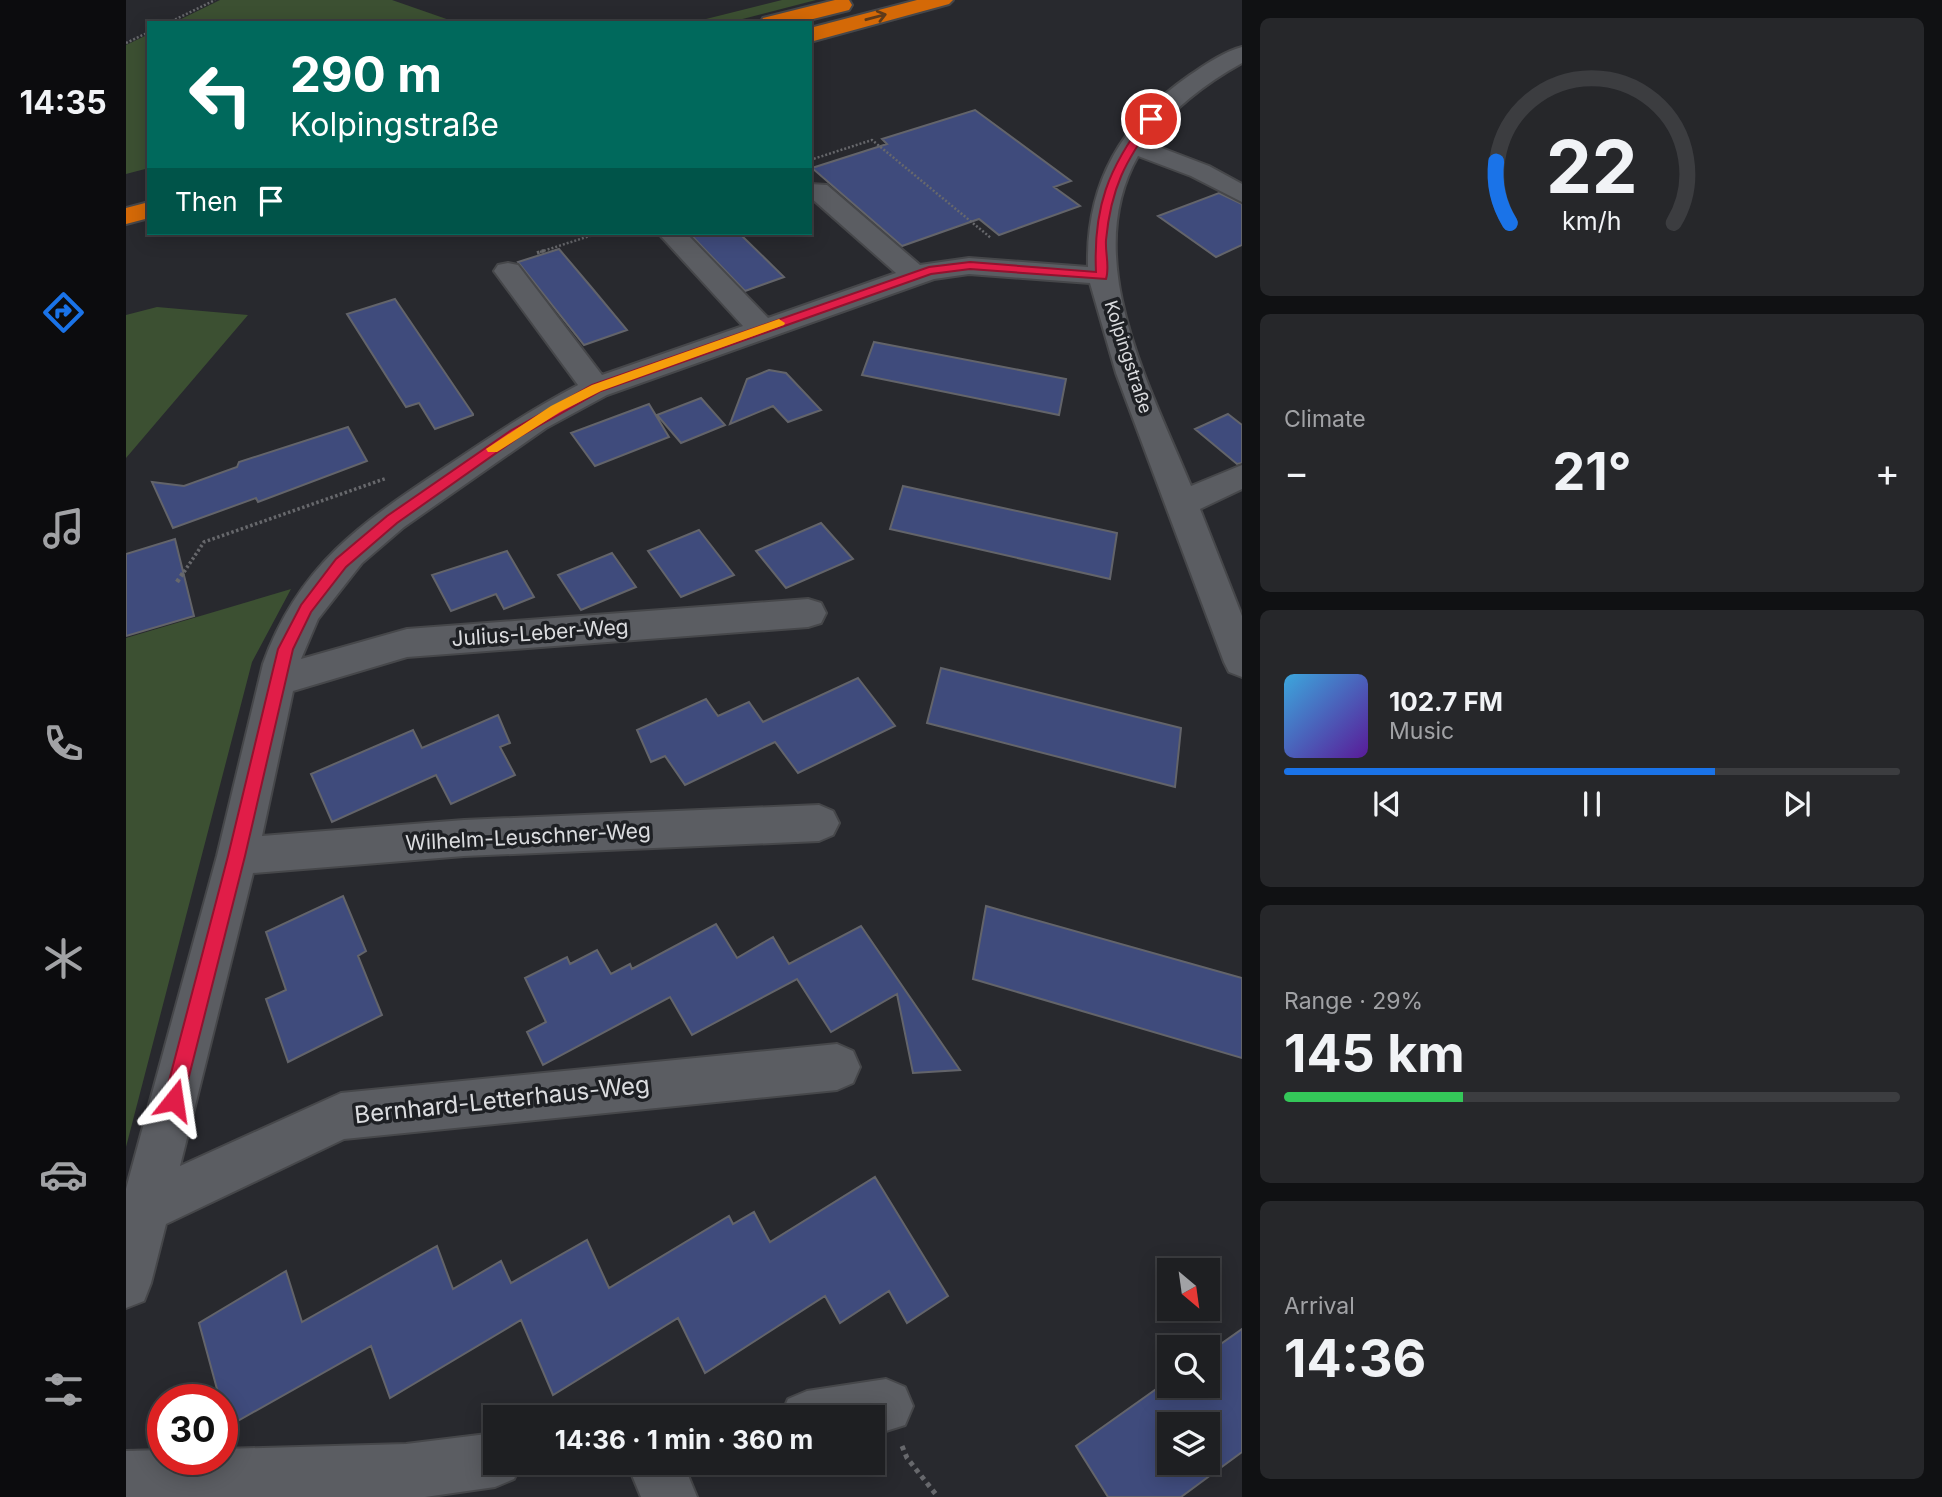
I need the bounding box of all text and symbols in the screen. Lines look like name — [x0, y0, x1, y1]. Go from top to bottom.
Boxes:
one-way arrow — [864, 10, 887, 23]
text: 290 m — [290, 45, 442, 104]
icon: left — [175, 49, 266, 140]
text: 14:35 — [19, 83, 107, 122]
pin — [1121, 89, 1181, 149]
icon: arrive — [1132, 100, 1170, 138]
text: Kolpingstraße — [290, 105, 499, 144]
text: 22 — [1546, 122, 1638, 211]
icon: arrive — [252, 182, 290, 220]
text: Then — [175, 186, 238, 217]
text: km/h — [1562, 206, 1622, 236]
icon: directions — [39, 288, 88, 337]
street label: Kolpingstraße — [1100, 298, 1157, 416]
text: Climate — [1284, 405, 1366, 433]
text: 21° — [1552, 440, 1632, 503]
text: − — [1284, 449, 1309, 495]
text: + — [1875, 449, 1900, 495]
icon: music — [39, 504, 88, 553]
street label: Julius-Leber-Weg — [451, 614, 629, 651]
text: 102.7 FM — [1389, 686, 1503, 717]
text: Music — [1389, 717, 1454, 745]
icon: phone — [39, 719, 88, 768]
icon: previous — [1368, 785, 1406, 823]
icon: pause — [1573, 785, 1611, 823]
icon: next — [1778, 785, 1816, 823]
street label: Wilhelm-Leuschner-Weg — [405, 818, 651, 855]
icon: climate — [39, 934, 88, 983]
text: Range · 29% — [1284, 987, 1423, 1015]
text: 145 km — [1284, 1022, 1465, 1085]
position arrow — [137, 1063, 211, 1137]
street label: Bernhard-Letterhaus-Weg — [353, 1070, 651, 1129]
icon: car — [39, 1150, 88, 1199]
north arrow — [1157, 1258, 1220, 1321]
map controls — [1157, 1258, 1220, 1475]
text: Arrival — [1284, 1292, 1355, 1320]
text: 14:36 — [1284, 1327, 1426, 1390]
button: search — [1157, 1335, 1220, 1398]
icon: filters — [39, 1365, 88, 1414]
speed limit sign: 30 — [147, 1384, 238, 1475]
button: layers — [1157, 1412, 1220, 1475]
text: 14:36 · 1 min · 360 m — [555, 1424, 813, 1455]

